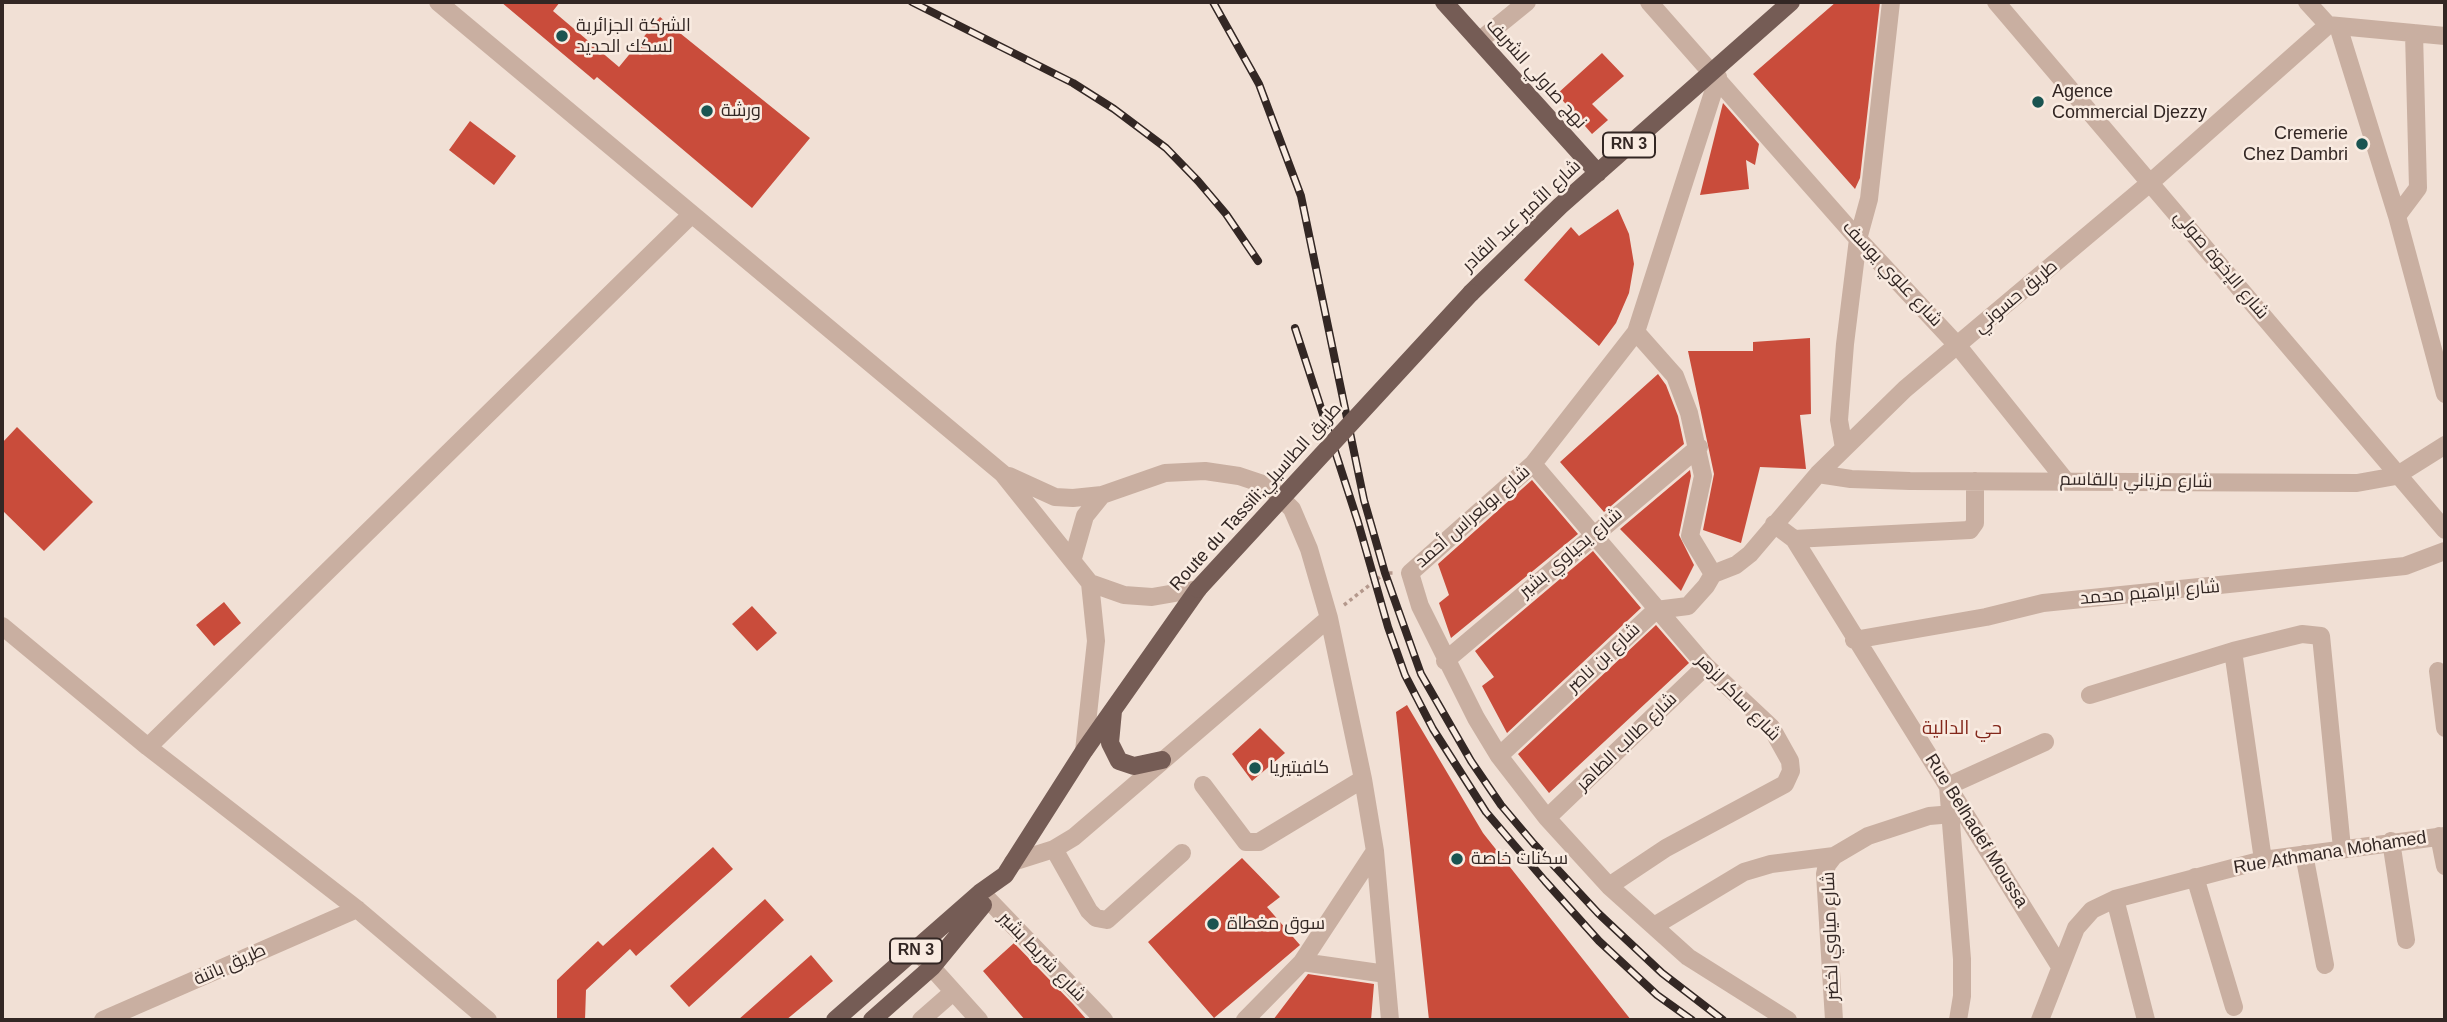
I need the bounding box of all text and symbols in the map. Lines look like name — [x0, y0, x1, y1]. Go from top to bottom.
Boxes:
place label: الشركة الجزائرية لسكك الحديد — [576, 15, 691, 58]
street label: نهج صاولي الشربف — [1481, 15, 1591, 133]
marker: الشركة الجزائرية لسكك الحديد — [554, 28, 570, 44]
place label: Agence Commercial Djezzy — [2052, 81, 2207, 124]
marker: Agence Commercial Djezzy — [2030, 94, 2046, 110]
place label: ورشة — [721, 100, 761, 122]
marker: ورشة — [699, 103, 715, 119]
place label: Cremerie Chez Dambri — [2243, 123, 2348, 166]
road number: RN 3 — [1603, 132, 1655, 158]
marker: Cremerie Chez Dambri — [2354, 136, 2370, 152]
street label: شارع الأمير عبد القادر — [1458, 156, 1586, 276]
street label: شارع الإخوة صولي — [2169, 206, 2273, 324]
street label: شارع علوي يوسف — [1837, 217, 1947, 331]
street label: طريق حسوني — [1970, 256, 2062, 338]
street label: Route du Tassili;طريق الطاسيلي — [1166, 398, 1346, 596]
street label: شارع بولعراس أحمد — [1411, 461, 1535, 573]
street label: شارع مزياني بالقاسم — [2059, 469, 2213, 493]
street label: شارع يحياوي بشير — [1515, 504, 1627, 602]
street label: شارع ابراهيم محمد — [2079, 576, 2221, 610]
street label: شارع بن ناصر — [1563, 619, 1645, 697]
street label: شارع ساكر لزهر — [1691, 650, 1785, 746]
street label: شارع طالب الطاهر — [1572, 689, 1682, 795]
district label: حي الدالية — [1922, 718, 2002, 740]
street label: Rue Belhadef Moussa — [1920, 750, 2032, 912]
place label: كافيتيريا — [1269, 757, 1329, 779]
marker: كافيتيريا — [1247, 760, 1263, 776]
street label: Rue Athmana Mohamed — [2232, 827, 2428, 879]
place label: سكنات خاصة — [1471, 848, 1568, 870]
marker: سكنات خاصة — [1449, 851, 1465, 867]
street label: شارع مياوي لخضر — [1818, 871, 1844, 1001]
street label: شارع شريط بشير — [994, 908, 1090, 1006]
place label: سوق مغطاة — [1227, 913, 1325, 935]
marker: سوق مغطاة — [1205, 916, 1221, 932]
road number: RN 3 — [890, 939, 942, 964]
street label: طريق باتنة — [191, 940, 269, 990]

